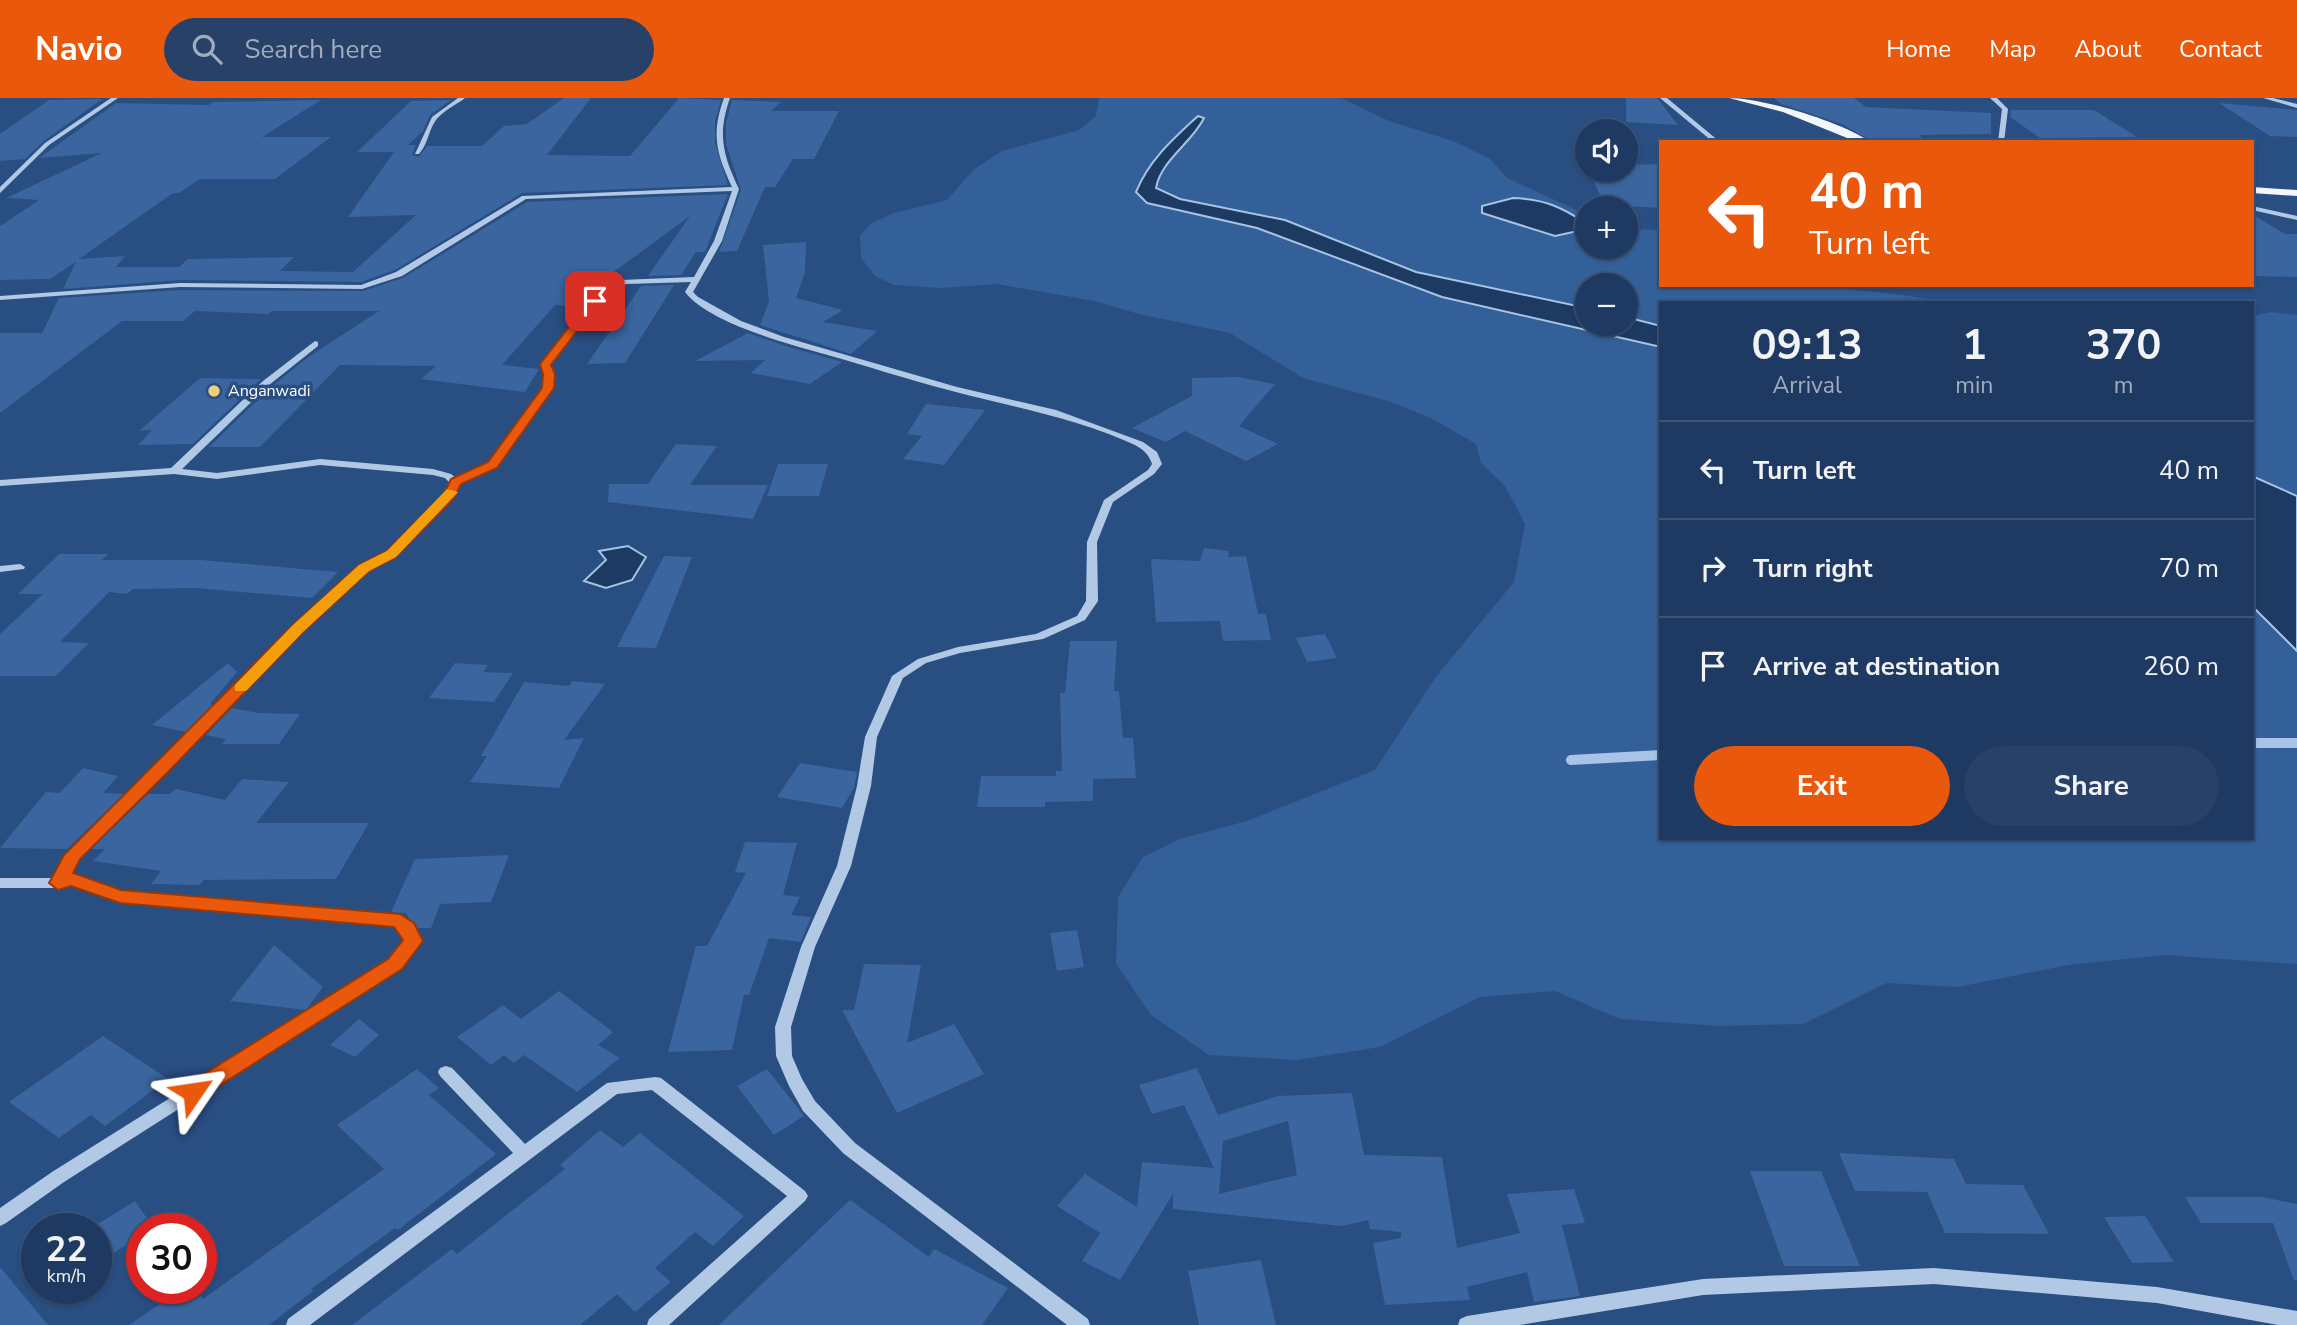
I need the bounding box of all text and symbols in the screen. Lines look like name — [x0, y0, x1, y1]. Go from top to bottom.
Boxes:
search box — [164, 18, 654, 81]
text: Navio — [35, 27, 122, 72]
icon: search — [188, 30, 226, 68]
text: Search here — [244, 32, 382, 67]
text: Home — [1886, 33, 1951, 65]
text: Map — [1989, 33, 2036, 65]
text: About — [2074, 33, 2141, 65]
text: Contact — [2179, 33, 2262, 65]
map controls — [1575, 119, 1638, 336]
button: sound — [1575, 119, 1638, 182]
text: 40 m — [1809, 158, 1924, 225]
icon: left — [1694, 168, 1785, 259]
button: + — [1575, 196, 1638, 259]
text: Turn left — [1809, 222, 1929, 265]
pin — [565, 271, 625, 331]
button: − — [1575, 273, 1638, 336]
icon: arrive — [576, 282, 614, 320]
text: 09:13 — [1752, 317, 1863, 374]
text: 1 — [1962, 317, 1987, 374]
text: 370 — [2086, 317, 2161, 374]
text: Arrival — [1773, 370, 1842, 401]
text: min — [1955, 370, 1993, 401]
text: m — [2114, 370, 2134, 401]
place label: Anganwadi — [228, 380, 310, 402]
marker: Anganwadi — [206, 383, 222, 399]
icon: left — [1694, 451, 1732, 489]
text: Turn left — [1753, 453, 1856, 488]
text: 40 m — [2159, 453, 2219, 488]
icon: right — [1694, 549, 1732, 587]
text: Turn right — [1753, 551, 1872, 586]
text: 70 m — [2159, 551, 2219, 586]
icon: arrive — [1694, 647, 1732, 685]
text: Arrive at destination — [1753, 649, 2000, 684]
text: 260 m — [2143, 649, 2219, 684]
button: Exit — [1694, 746, 1950, 826]
button: Share — [1964, 746, 2219, 826]
position arrow — [156, 1055, 230, 1129]
speed limit sign: 30 — [126, 1213, 217, 1304]
text: 22 — [45, 1226, 88, 1273]
text: km/h — [47, 1264, 86, 1288]

